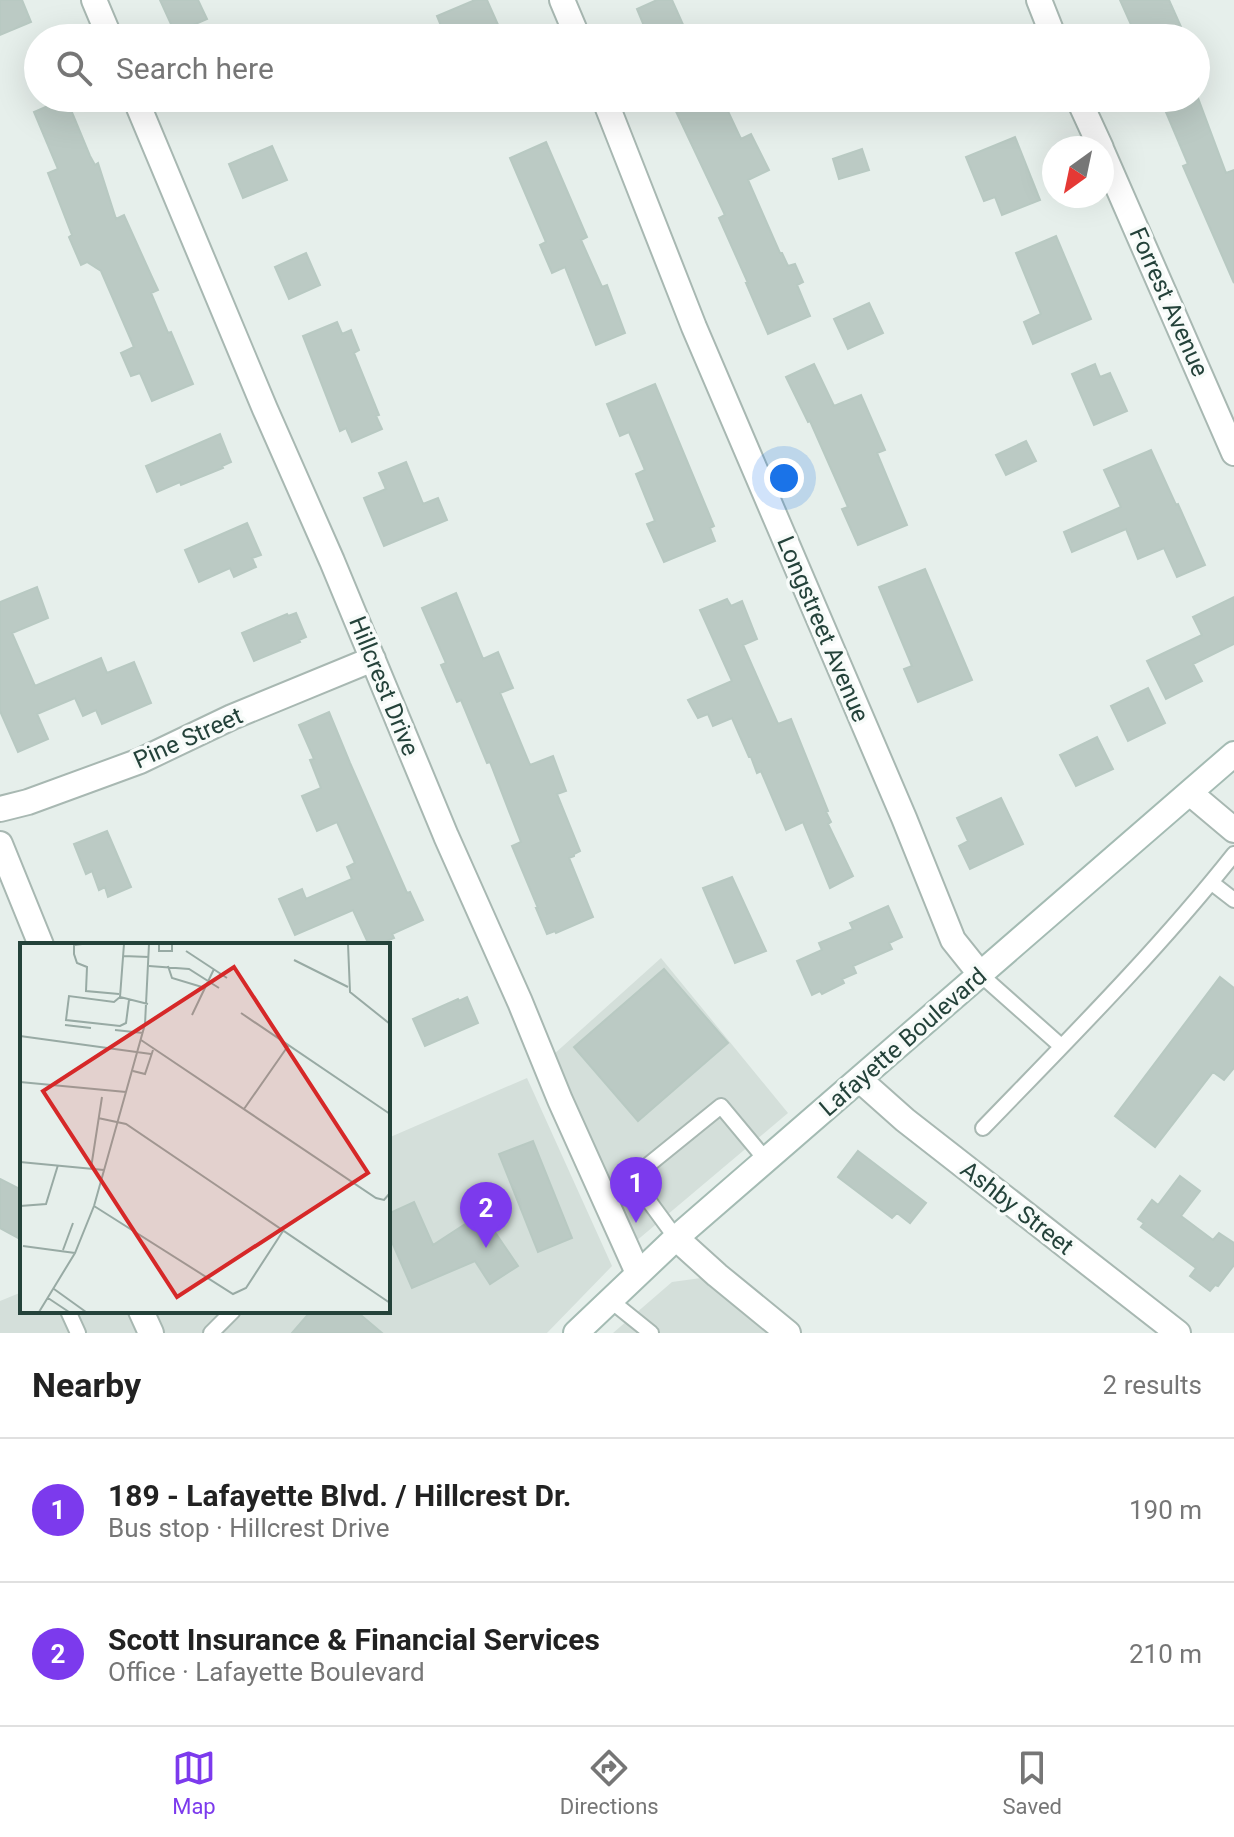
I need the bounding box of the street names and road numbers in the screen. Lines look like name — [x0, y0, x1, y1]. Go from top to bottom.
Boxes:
street label: Forrest Avenue — [1124, 223, 1214, 381]
street label: Longstreet Avenue — [771, 532, 875, 726]
street label: Hillcrest Drive — [343, 612, 425, 760]
street label: Pine Street — [129, 702, 247, 774]
street label: Lafayette Boulevard — [814, 962, 992, 1122]
street label: Ashby Street — [955, 1155, 1079, 1261]

